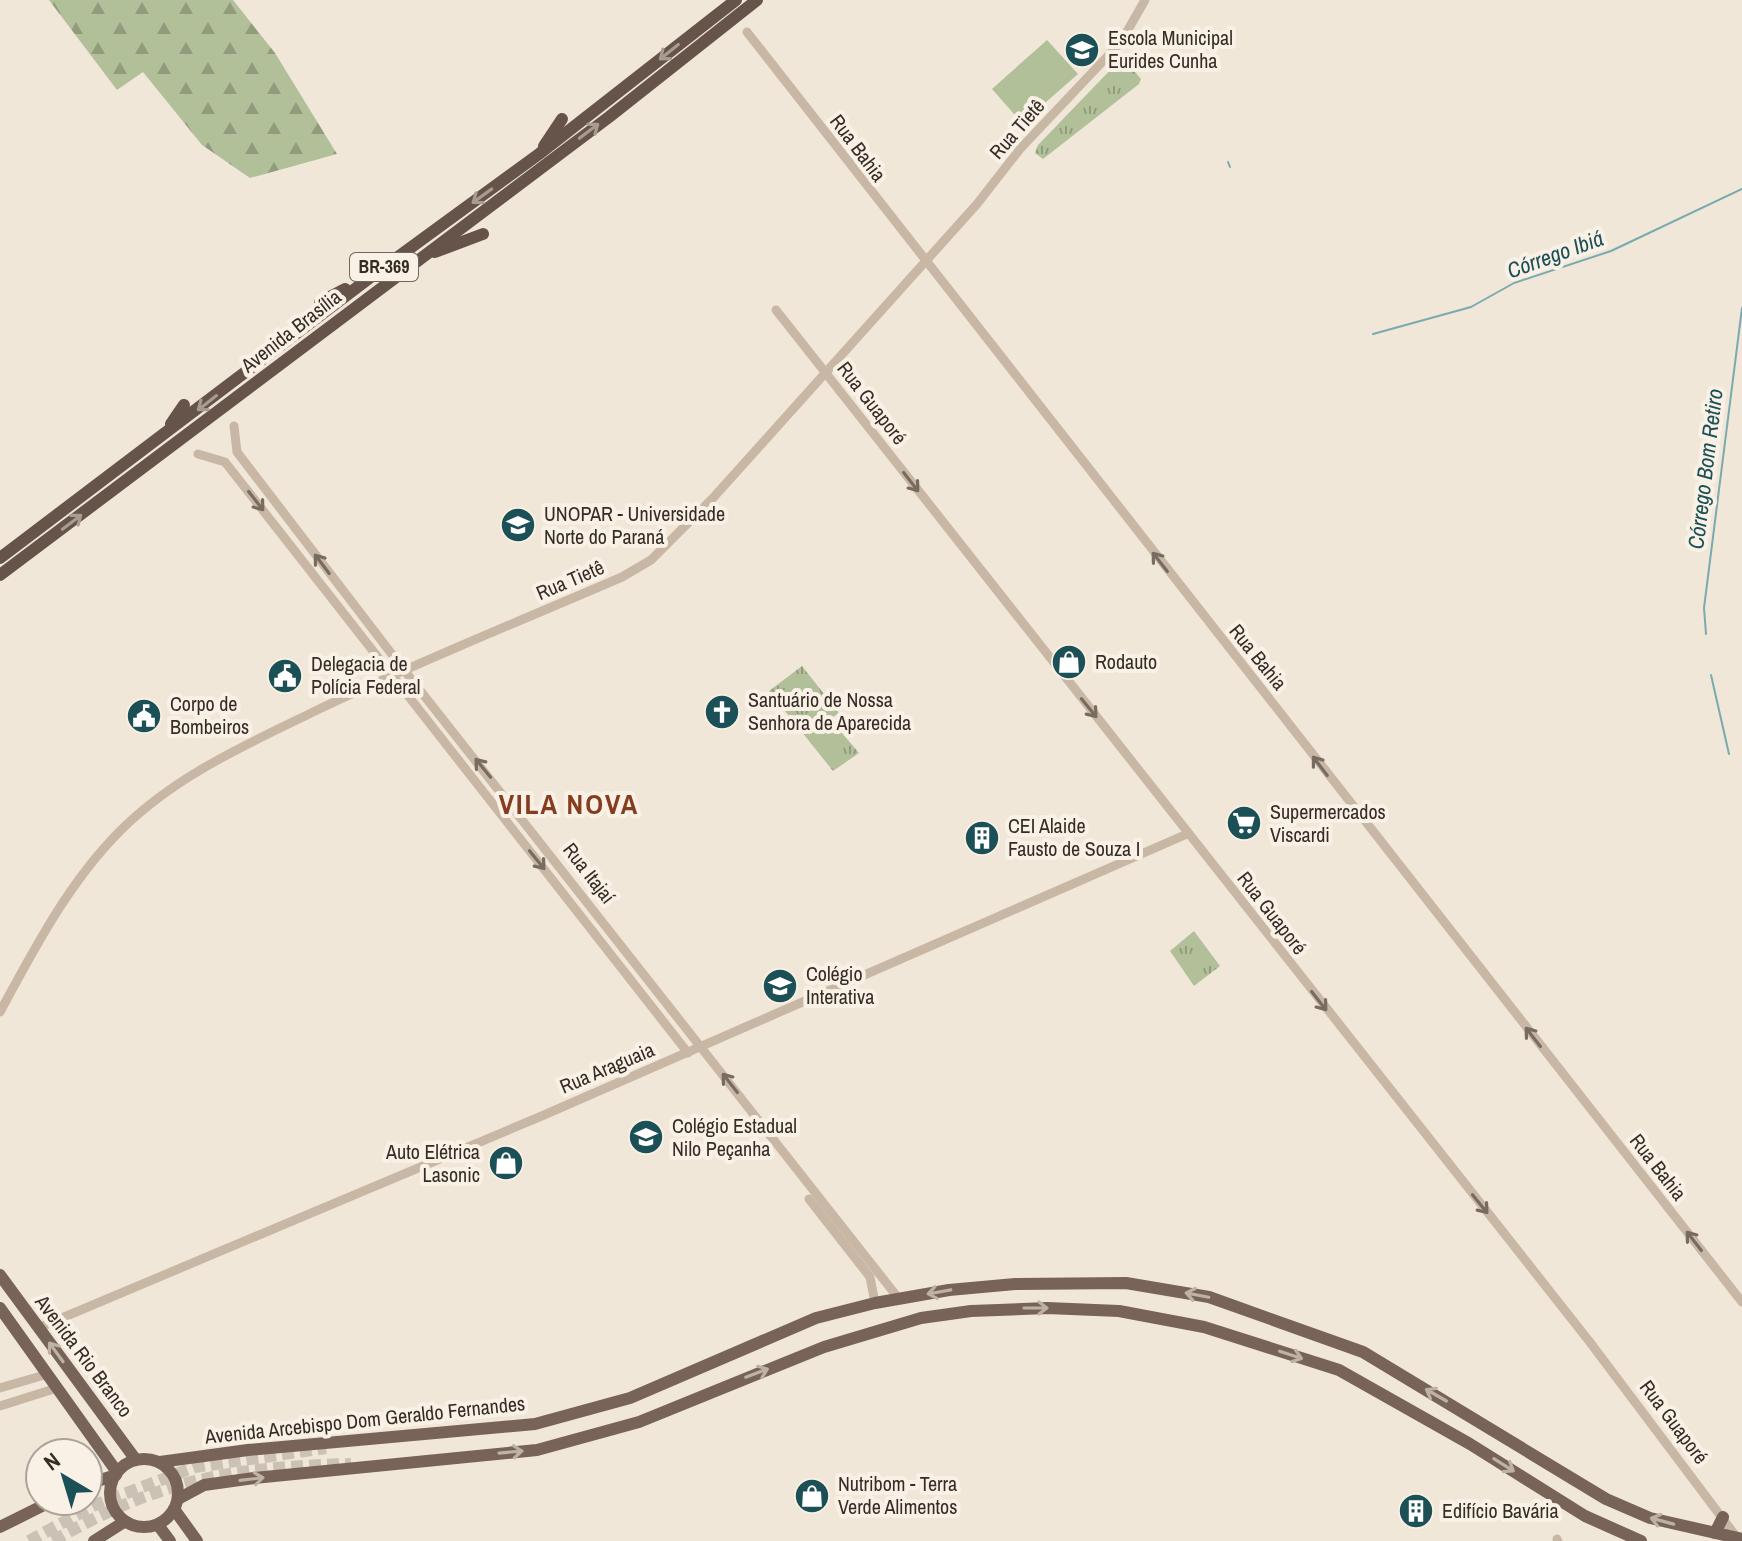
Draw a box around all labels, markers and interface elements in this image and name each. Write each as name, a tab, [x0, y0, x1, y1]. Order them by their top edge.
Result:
place label: Escola Municipal Eurides Cunha	[1108, 24, 1233, 74]
school or university icon: Escola Municipal Eurides Cunha	[1063, 31, 1101, 69]
one-way arrow	[659, 44, 680, 61]
street label: Rua Tietê	[983, 93, 1050, 164]
street label: Rua Bahia	[824, 109, 893, 187]
one-way arrow	[578, 123, 599, 140]
one-way arrow	[471, 188, 493, 204]
water label: Córrego Ibiá	[1503, 223, 1607, 285]
road number: BR-369	[350, 253, 418, 281]
street label: Avenida Brasília	[234, 283, 346, 379]
street label: Rua Guaporé	[831, 356, 913, 450]
water label: Córrego Bom Retiro	[1680, 387, 1730, 551]
one-way arrow	[197, 394, 218, 411]
one-way arrow	[902, 471, 919, 492]
one-way arrow	[247, 490, 264, 511]
place label: UNOPAR - Universidade Norte do Paraná	[544, 500, 725, 550]
school or university icon: UNOPAR - Universidade Norte do Paraná	[499, 506, 537, 544]
one-way arrow	[60, 513, 82, 530]
one-way arrow	[1151, 552, 1168, 573]
street label: Rua Tietê	[532, 553, 608, 606]
one-way arrow	[314, 554, 331, 575]
street label: Rua Bahia	[1224, 618, 1293, 695]
shop icon: Rodauto	[1050, 643, 1088, 681]
place label: Rodauto	[1095, 648, 1157, 675]
place label: Delegacia de Polícia Federal	[311, 650, 421, 700]
public building icon: Delegacia de Polícia Federal	[266, 657, 304, 695]
place label: Santuário de Nossa Senhora de Aparecida	[748, 686, 911, 736]
place label: Corpo de Bombeiros	[170, 690, 249, 740]
church icon: Santuário de Nossa Senhora de Aparecida	[703, 693, 741, 731]
public building icon: Corpo de Bombeiros	[125, 697, 163, 735]
one-way arrow	[1080, 697, 1098, 718]
one-way arrow	[1312, 756, 1329, 778]
one-way arrow	[474, 759, 492, 779]
district label: VILA NOVA	[499, 785, 639, 823]
place label: Supermercados Viscardi	[1270, 798, 1386, 848]
supermarket icon: Supermercados Viscardi	[1225, 804, 1263, 842]
place label: CEI Alaide Fausto de Souza I	[1008, 812, 1140, 862]
building icon: CEI Alaide Fausto de Souza I	[963, 819, 1001, 857]
street label: Rua Itajaí	[557, 837, 622, 909]
one-way arrow	[528, 849, 546, 870]
street label: Rua Guaporé	[1231, 866, 1313, 960]
place label: Colégio Interativa	[806, 960, 874, 1010]
school or university icon: Colégio Interativa	[761, 967, 799, 1005]
one-way arrow	[1310, 990, 1327, 1011]
one-way arrow	[1524, 1027, 1542, 1048]
street label: Rua Araguaia	[555, 1036, 658, 1100]
one-way arrow	[721, 1073, 738, 1094]
place label: Colégio Estadual Nilo Peçanha	[672, 1112, 797, 1162]
school or university icon: Colégio Estadual Nilo Peçanha	[627, 1118, 665, 1156]
street label: Rua Bahia	[1624, 1128, 1693, 1206]
place label: Auto Elétrica Lasonic	[385, 1138, 480, 1188]
shop icon: Auto Elétrica Lasonic	[487, 1144, 525, 1182]
one-way arrow	[1472, 1193, 1489, 1214]
one-way arrow	[1685, 1231, 1702, 1252]
one-way arrow	[927, 1285, 952, 1300]
one-way arrow	[1185, 1287, 1211, 1302]
street label: Avenida Rio Branco	[29, 1288, 139, 1422]
one-way arrow	[1022, 1300, 1049, 1316]
one-way arrow	[48, 1342, 64, 1364]
one-way arrow	[1277, 1348, 1303, 1363]
one-way arrow	[744, 1365, 769, 1379]
street label: Rua Guaporé	[1634, 1374, 1715, 1469]
one-way arrow	[1425, 1387, 1448, 1403]
street label: Avenida Arcebispo Dom Geraldo Fernandes	[203, 1389, 526, 1450]
north arrow	[24, 1437, 104, 1517]
text: N	[37, 1445, 66, 1477]
one-way arrow	[497, 1445, 524, 1460]
one-way arrow	[1492, 1456, 1514, 1473]
place label: Nutribom - Terra Verde Alimentos	[838, 1470, 957, 1520]
one-way arrow	[239, 1471, 265, 1486]
shop icon: Nutribom - Terra Verde Alimentos	[793, 1477, 831, 1515]
building icon: Edifício Bavária	[1397, 1492, 1435, 1530]
place label: Edifício Bavária	[1442, 1497, 1559, 1524]
one-way arrow	[1650, 1513, 1676, 1528]

